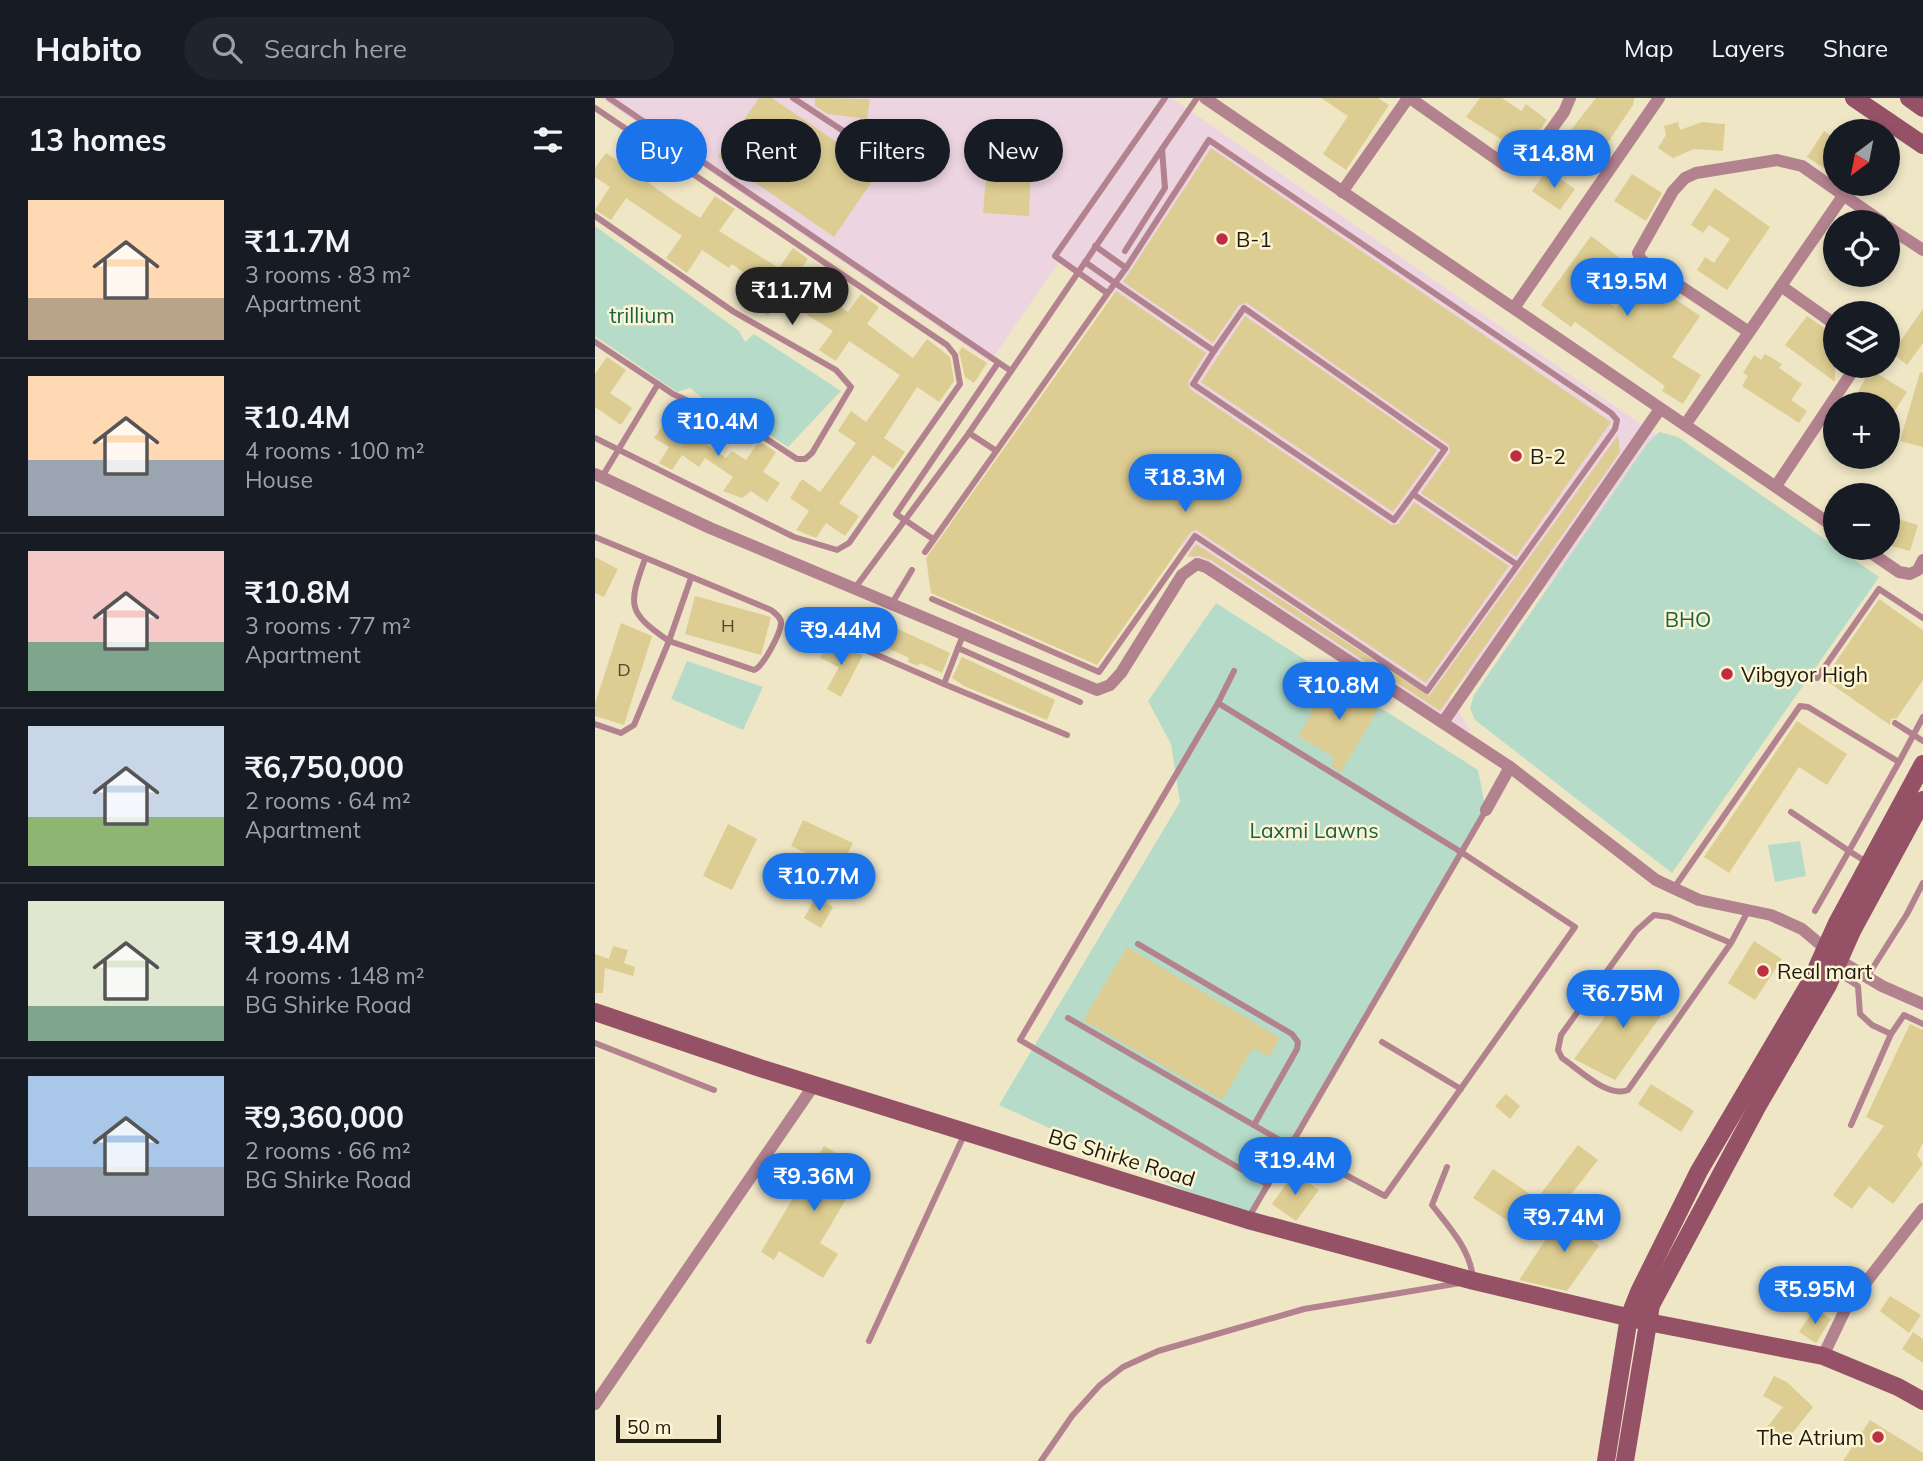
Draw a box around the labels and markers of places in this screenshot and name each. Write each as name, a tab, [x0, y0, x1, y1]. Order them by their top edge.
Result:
pin: ₹14.8M	[1497, 130, 1611, 190]
place label: B-1	[1236, 226, 1272, 252]
marker: B-1	[1214, 231, 1230, 247]
pin: ₹19.5M	[1570, 258, 1684, 318]
pin: ₹11.7M	[735, 268, 849, 327]
pin: ₹10.4M	[661, 398, 775, 458]
place label: B-2	[1530, 443, 1566, 469]
marker: B-2	[1508, 448, 1524, 464]
pin: ₹18.3M	[1128, 454, 1242, 514]
pin: ₹9.44M	[784, 608, 898, 667]
place label: Vibgyor High	[1741, 661, 1868, 687]
pin: ₹10.8M	[1282, 662, 1396, 722]
marker: Vibgyor High	[1719, 666, 1735, 682]
pin: ₹10.7M	[762, 854, 876, 913]
place label: Real mart	[1777, 958, 1872, 984]
marker: Real mart	[1755, 963, 1771, 979]
pin: ₹6.75M	[1566, 970, 1680, 1030]
pin: ₹19.4M	[1238, 1138, 1352, 1197]
pin: ₹9.36M	[757, 1154, 871, 1213]
pin: ₹9.74M	[1507, 1194, 1621, 1254]
pin: ₹5.95M	[1758, 1266, 1872, 1326]
place label: The Atrium	[1756, 1424, 1864, 1450]
marker: The Atrium	[1870, 1429, 1886, 1445]

